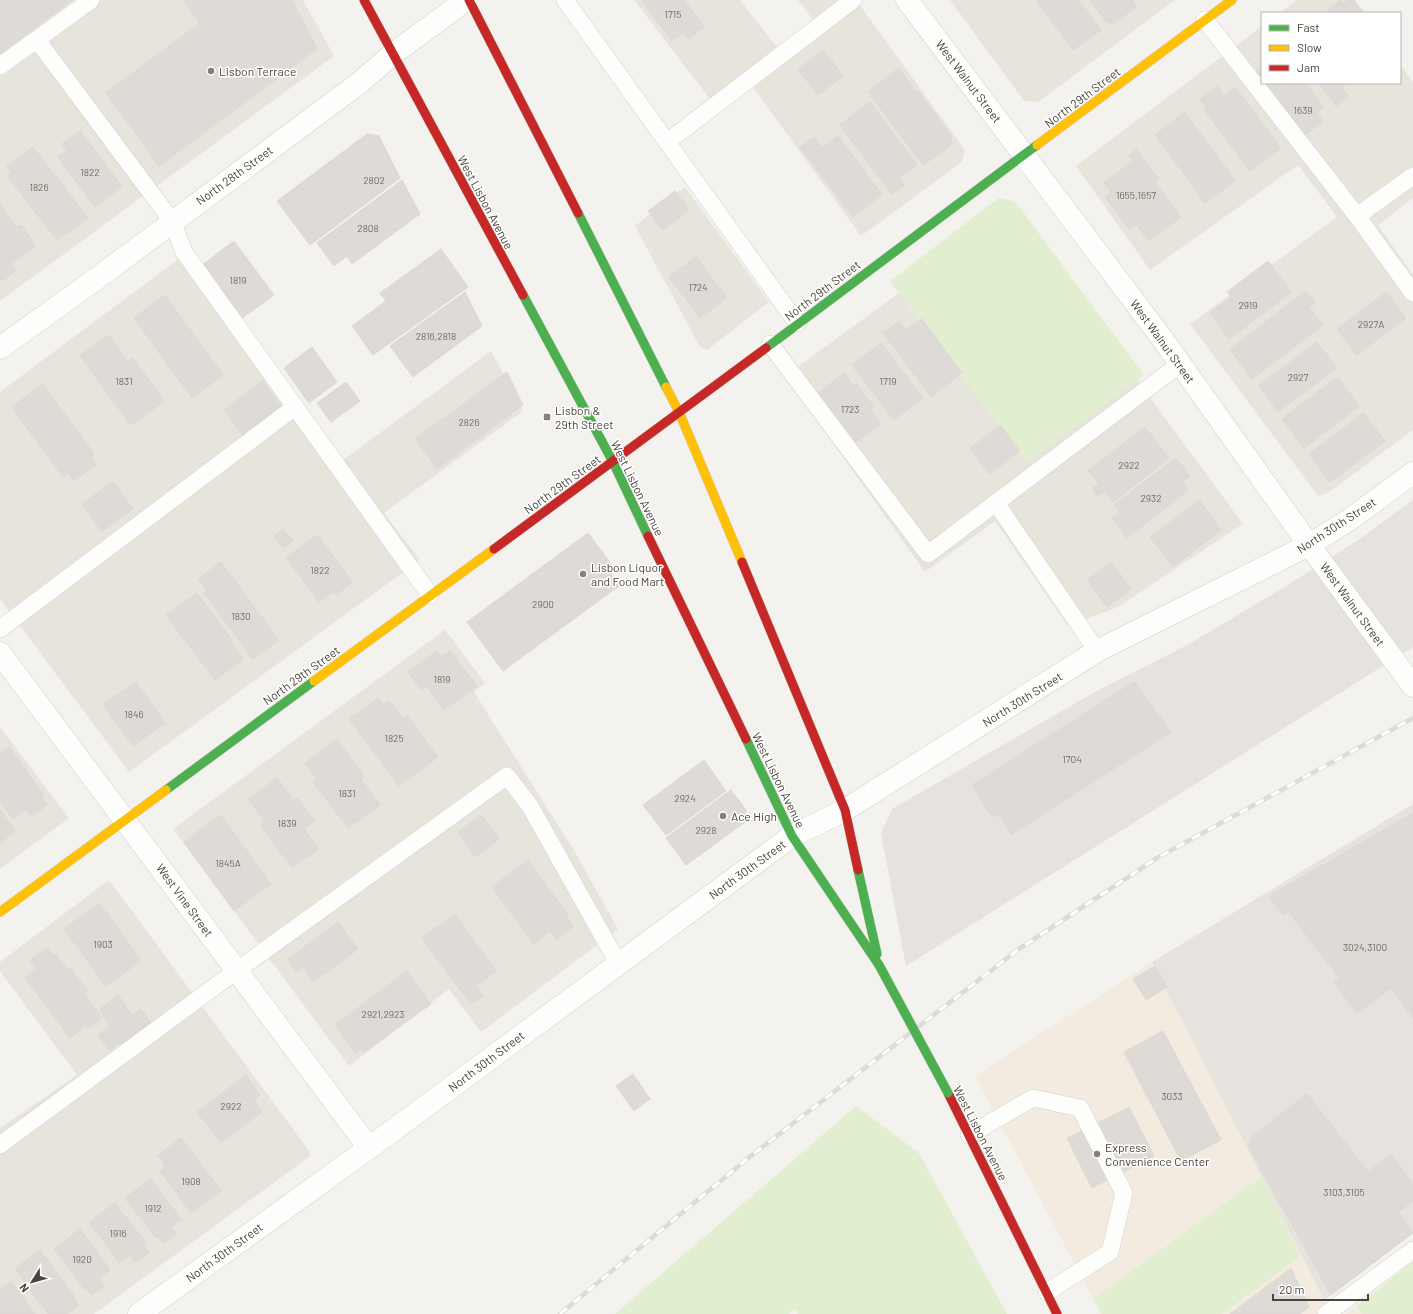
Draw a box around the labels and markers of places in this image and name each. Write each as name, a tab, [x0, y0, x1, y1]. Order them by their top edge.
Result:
place label: Lisbon Terrace	[219, 64, 296, 78]
marker: Lisbon Terrace	[206, 66, 216, 76]
place label: Lisbon & 29th Street	[555, 403, 614, 431]
marker: Lisbon & 29th Street	[542, 412, 552, 422]
place label: Lisbon Liquor and Food Mart	[591, 560, 664, 588]
marker: Lisbon Liquor and Food Mart	[578, 569, 588, 579]
place label: Ace High	[731, 809, 777, 823]
marker: Ace High	[718, 811, 728, 821]
place label: Express Convenience Center	[1105, 1140, 1210, 1168]
marker: Express Convenience Center	[1092, 1149, 1102, 1159]

